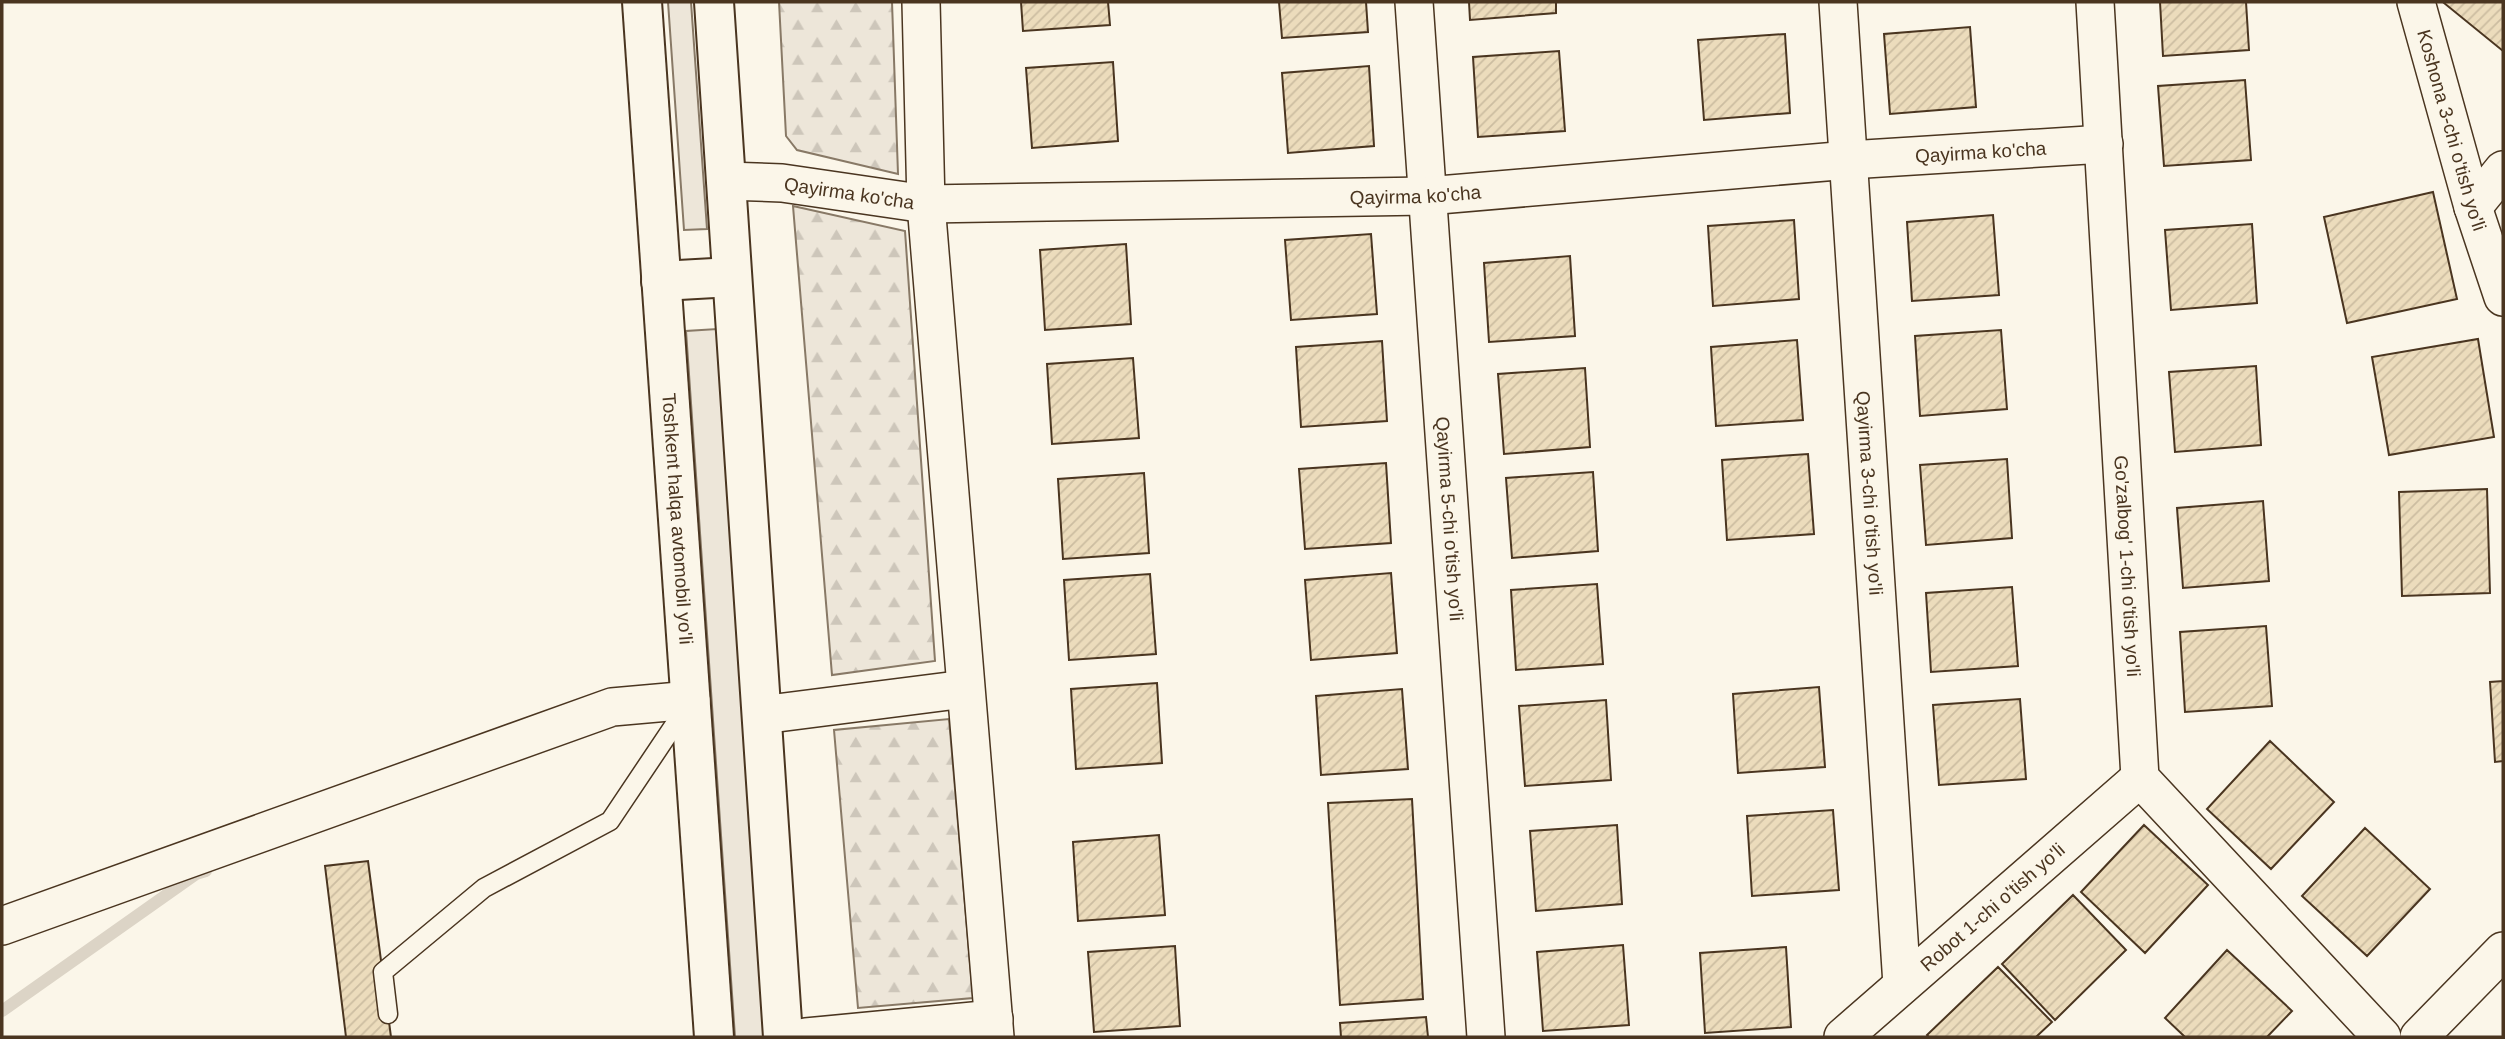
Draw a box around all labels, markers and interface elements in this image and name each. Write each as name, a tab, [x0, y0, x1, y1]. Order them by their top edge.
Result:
street label: Koshona 3-chi o'tish yo'li	[2414, 27, 2491, 233]
street label: Qayirma ko'cha	[1914, 137, 2047, 166]
street label: Qayirma ko'cha	[783, 173, 916, 213]
street label: Qayirma ko'cha	[1349, 181, 1482, 208]
street label: Qayirma 3-chi o'tish yo'li	[1853, 390, 1887, 596]
street label: Toshkent halqa avtomobil yo'li	[659, 392, 697, 645]
street label: Qayirma 5-chi o'tish yo'li	[1432, 416, 1468, 622]
street label: Go'zalbog' 1-chi o'tish yo'li	[2111, 455, 2145, 677]
street label: Robot 1-chi o'tish yo'li	[1916, 839, 2068, 975]

